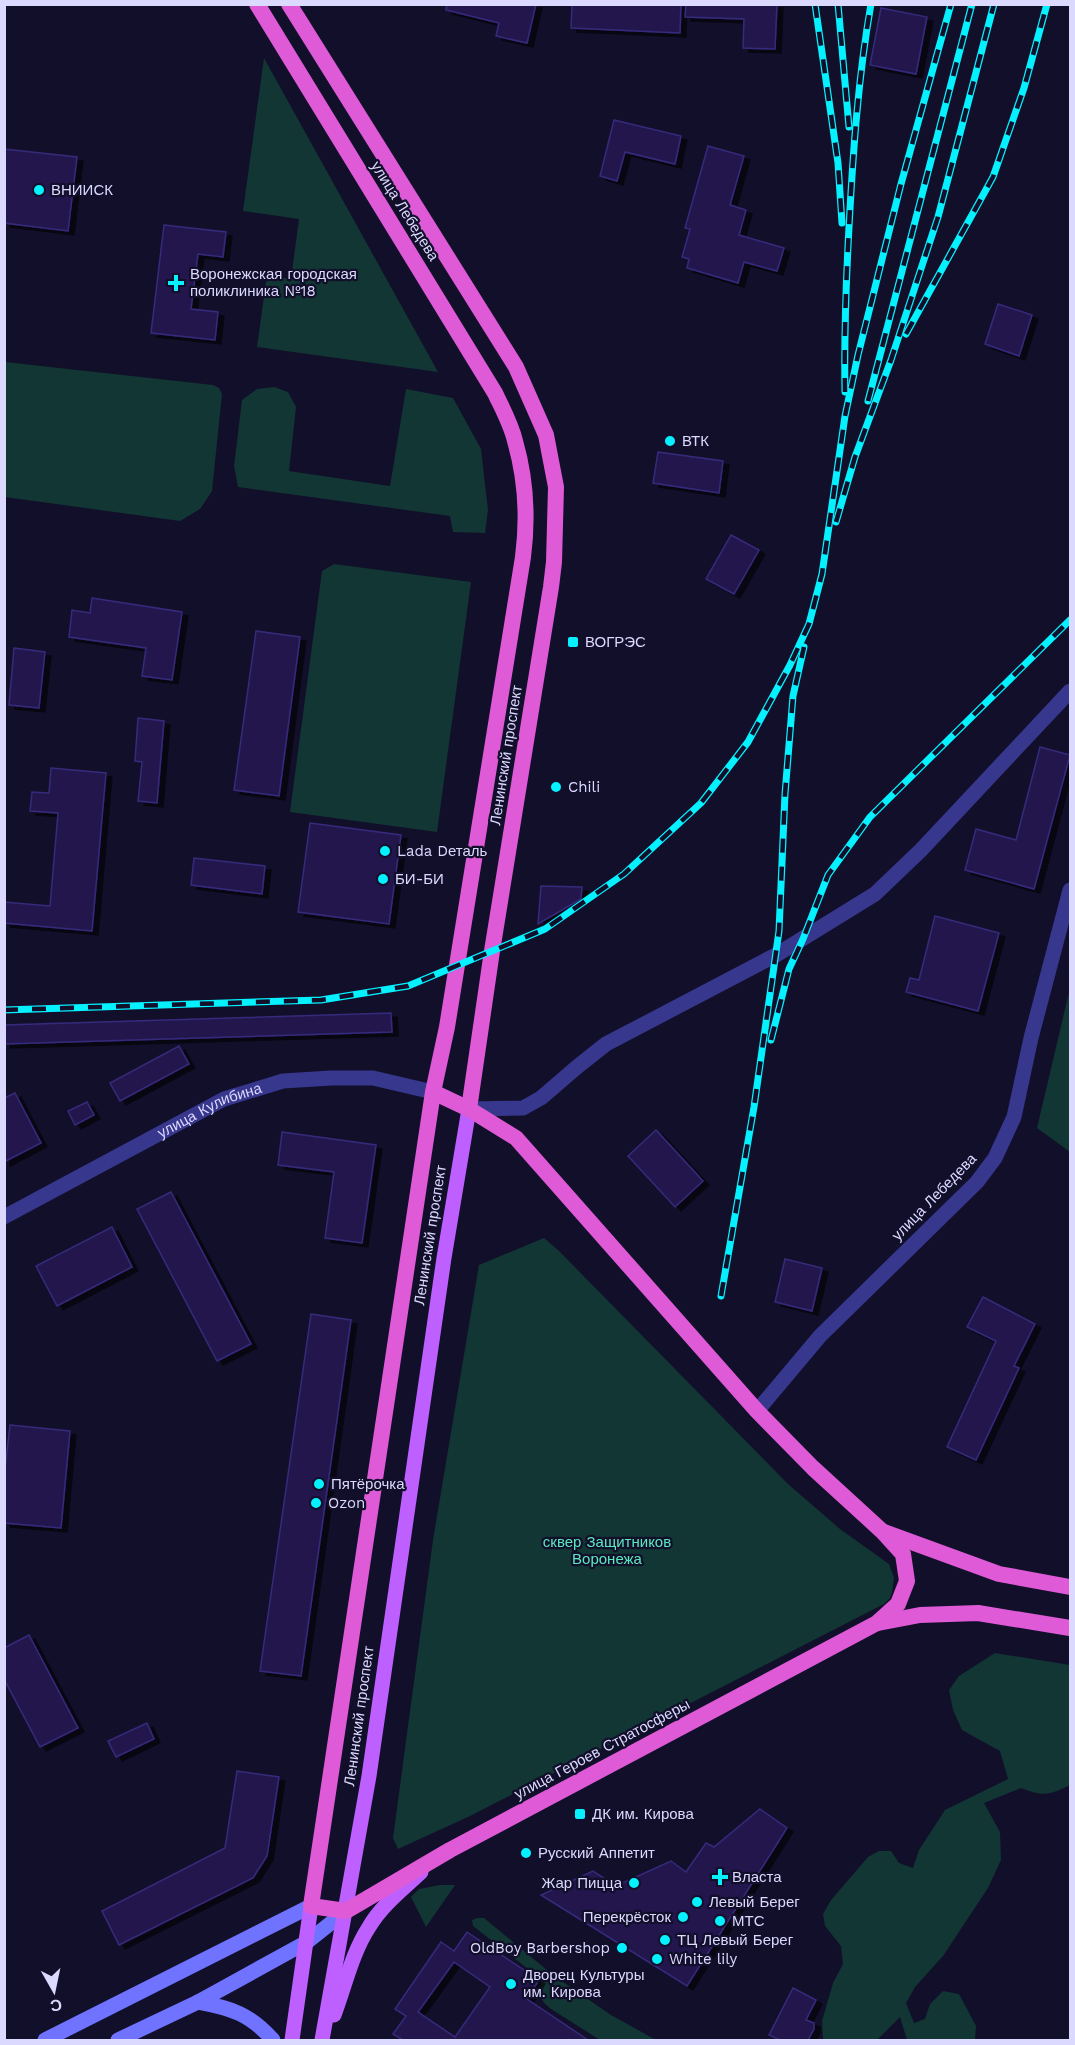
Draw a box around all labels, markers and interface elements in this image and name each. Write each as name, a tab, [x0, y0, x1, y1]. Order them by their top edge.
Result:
street label: улица Лебедева	[367, 158, 443, 265]
place label: ВНИИСК	[51, 181, 113, 199]
marker: ВНИИСК	[32, 183, 46, 197]
place label: Воронежская городская поликлиника №18	[190, 265, 357, 300]
marker: Воронежская городская поликлиника №18	[167, 274, 185, 292]
place label: ВТК	[682, 432, 709, 450]
marker: ВТК	[663, 434, 677, 448]
place label: ВОГРЭС	[585, 633, 646, 651]
marker: ВОГРЭС	[566, 635, 580, 649]
street label: Ленинский проспект	[486, 684, 526, 826]
place label: Chili	[568, 778, 600, 796]
marker: Chili	[549, 780, 563, 794]
place label: Lada Dеталь	[397, 842, 488, 860]
marker: Lada Dеталь	[378, 844, 392, 858]
place label: БИ-БИ	[395, 870, 444, 888]
marker: БИ-БИ	[376, 872, 390, 886]
street label: улица Кулибина	[154, 1079, 264, 1142]
street label: улица Лебедева	[888, 1149, 981, 1244]
street label: Ленинский проспект	[410, 1164, 450, 1306]
place label: Пятёрочка	[331, 1475, 405, 1493]
marker: Пятёрочка	[312, 1477, 326, 1491]
place label: Ozon	[328, 1494, 365, 1512]
marker: Ozon	[309, 1496, 323, 1510]
park label: сквер Защитников Воронежа	[543, 1533, 671, 1568]
street label: Ленинский проспект	[340, 1645, 378, 1787]
street label: улица Героев Стратосферы	[511, 1695, 693, 1803]
place label: ДК им. Кирова	[592, 1805, 694, 1823]
marker: ДК им. Кирова	[573, 1807, 587, 1821]
place label: Русский Аппетит	[538, 1844, 655, 1862]
marker: Русский Аппетит	[519, 1846, 533, 1860]
place label: Власта	[732, 1868, 782, 1886]
marker: Власта	[713, 1870, 727, 1884]
place label: Жар Пицца	[541, 1874, 623, 1892]
marker: Жар Пицца	[627, 1876, 641, 1890]
place label: Левый Берег	[709, 1893, 800, 1911]
marker: Левый Берег	[690, 1895, 704, 1909]
place label: Перекрёсток	[583, 1908, 671, 1926]
marker: Перекрёсток	[676, 1910, 690, 1924]
place label: МТС	[732, 1912, 765, 1930]
marker: МТС	[713, 1914, 727, 1928]
place label: ТЦ Левый Берег	[677, 1931, 794, 1949]
marker: ТЦ Левый Берег	[658, 1933, 672, 1947]
place label: OldBoy Barbershop	[470, 1939, 610, 1957]
marker: OldBoy Barbershop	[615, 1941, 629, 1955]
place label: White lily	[669, 1950, 738, 1968]
marker: White lily	[650, 1952, 664, 1966]
north arrow	[24, 1961, 84, 2021]
place label: Дворец Культуры им. Кирова	[523, 1966, 645, 2001]
marker: Дворец Культуры им. Кирова	[504, 1977, 518, 1991]
text: С	[49, 1995, 63, 2016]

